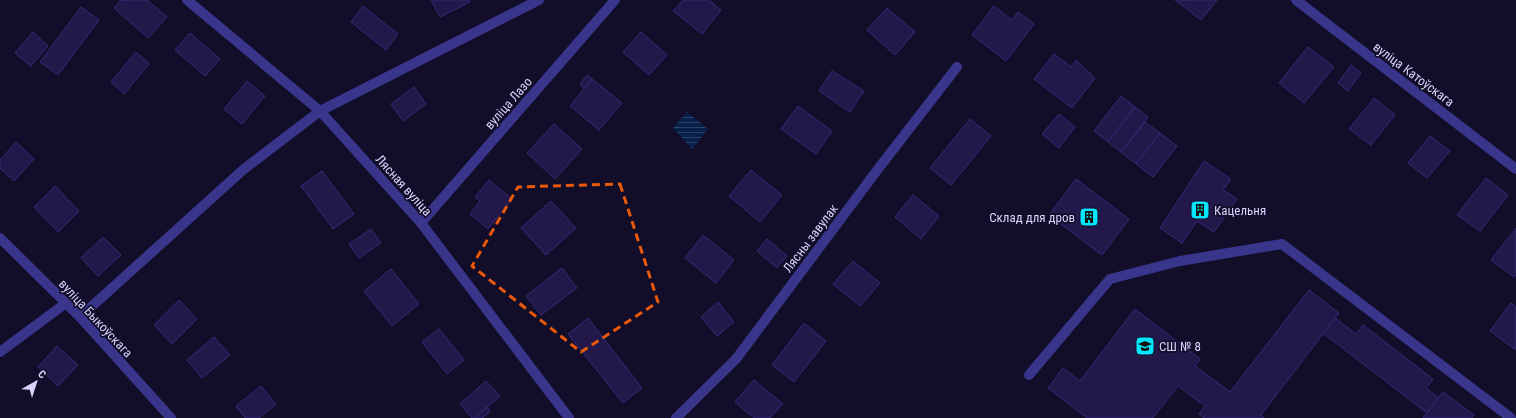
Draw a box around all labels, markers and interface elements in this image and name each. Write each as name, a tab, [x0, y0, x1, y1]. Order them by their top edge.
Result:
street label: вуліца Катоўскага	[1370, 39, 1457, 110]
street label: вуліца Лазо	[482, 74, 535, 132]
street label: Лясная вуліца	[372, 152, 435, 219]
building icon: Кацельня	[1189, 199, 1211, 221]
street label: Лясны завулак	[780, 201, 841, 275]
place label: Кацельня	[1214, 203, 1266, 218]
building icon: Склад для дров	[1078, 206, 1100, 228]
place label: Склад для дров	[989, 210, 1075, 225]
street label: вуліца Быкоўскага	[56, 276, 135, 360]
school or university icon: СШ № 8	[1134, 335, 1156, 357]
place label: СШ № 8	[1159, 339, 1201, 354]
north arrow	[16, 362, 56, 402]
text: С	[35, 368, 49, 382]

